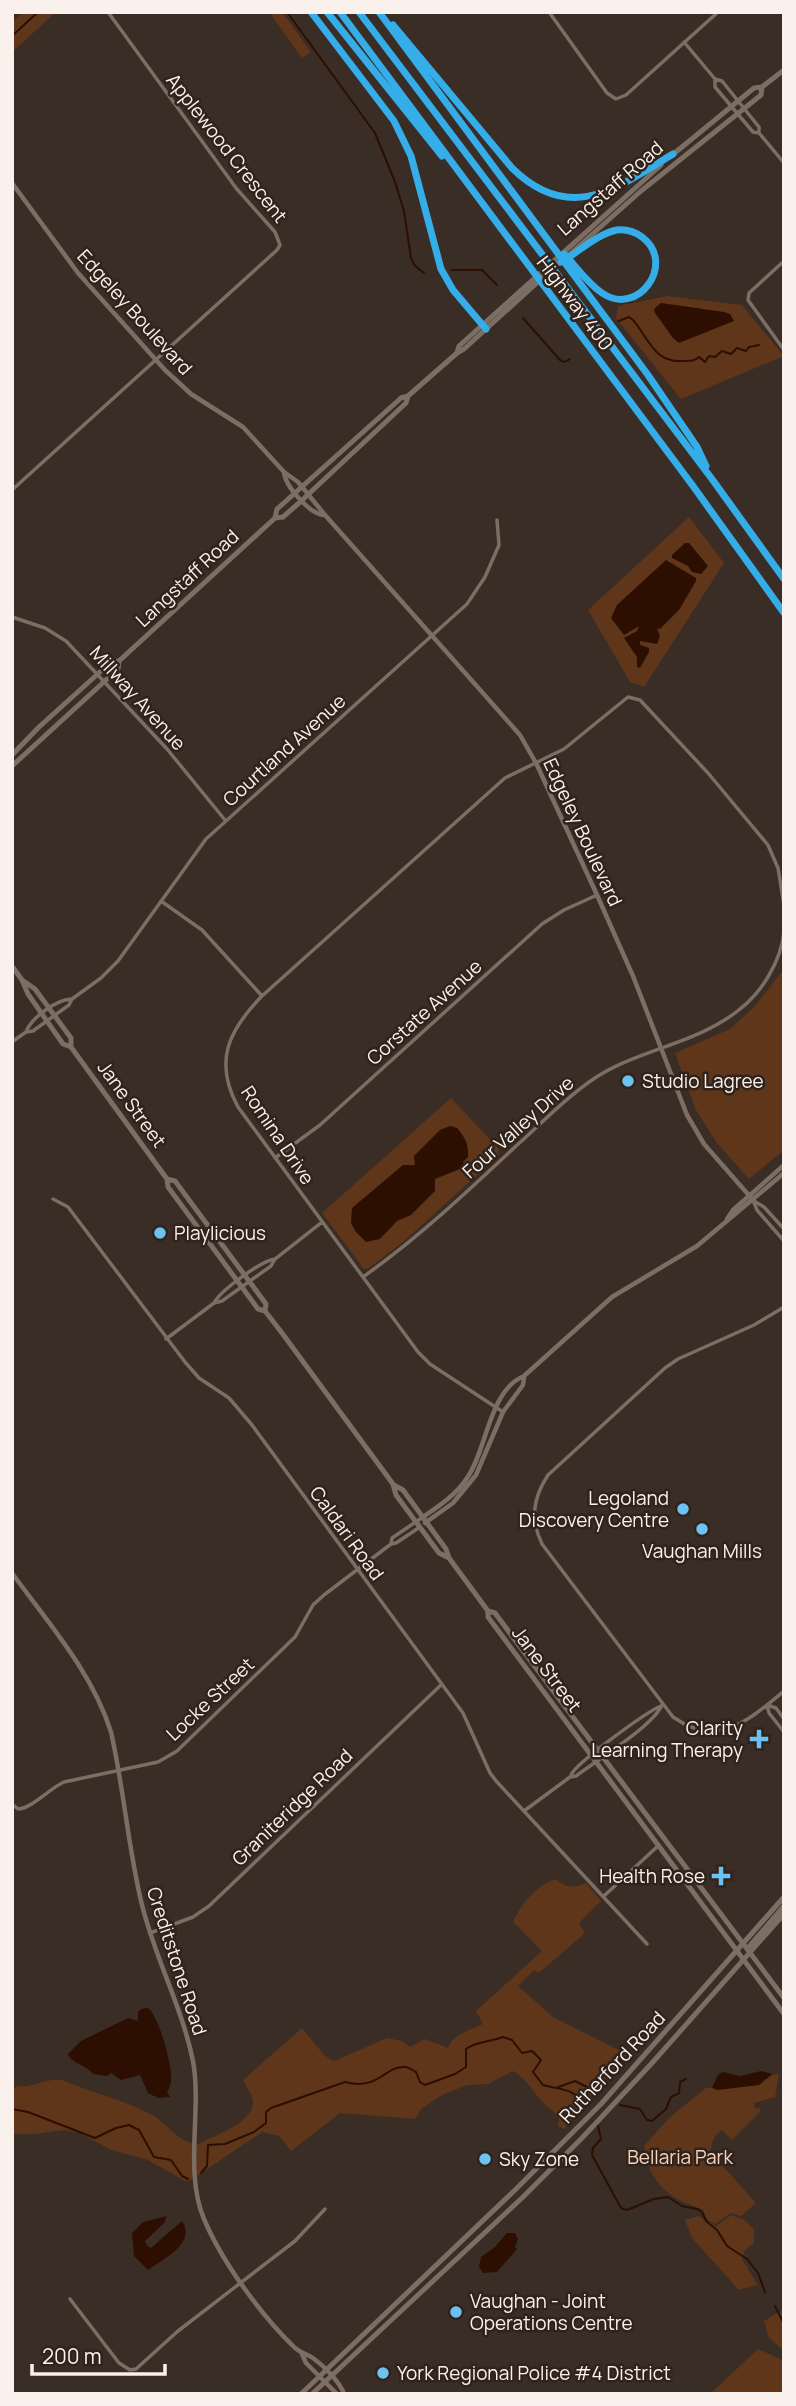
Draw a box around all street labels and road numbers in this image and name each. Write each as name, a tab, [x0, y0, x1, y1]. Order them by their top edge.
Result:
street label: Applewood Crescent	[161, 68, 293, 228]
street label: Langstaff Road	[552, 135, 668, 241]
street label: Edgeley Boulevard	[72, 244, 198, 380]
street label: Highway 400	[531, 250, 619, 356]
street label: Langstaff Road	[130, 523, 244, 633]
street label: Millway Avenue	[84, 640, 192, 756]
street label: Courtland Avenue	[217, 688, 351, 812]
street label: Edgeley Boulevard	[537, 754, 629, 910]
street label: Corstate Avenue	[361, 953, 487, 1071]
street label: Jane Street	[92, 1055, 172, 1153]
street label: Four Valley Drive	[457, 1070, 579, 1184]
street label: Romina Drive	[235, 1081, 321, 1189]
street label: Caldari Road	[304, 1481, 390, 1585]
street label: Jane Street	[506, 1621, 588, 1717]
street label: Locke Street	[160, 1652, 260, 1746]
street label: Graniteridge Road	[226, 1743, 358, 1871]
street label: Creditstone Road	[141, 1884, 213, 2038]
street label: Rutherford Road	[553, 2005, 671, 2129]

